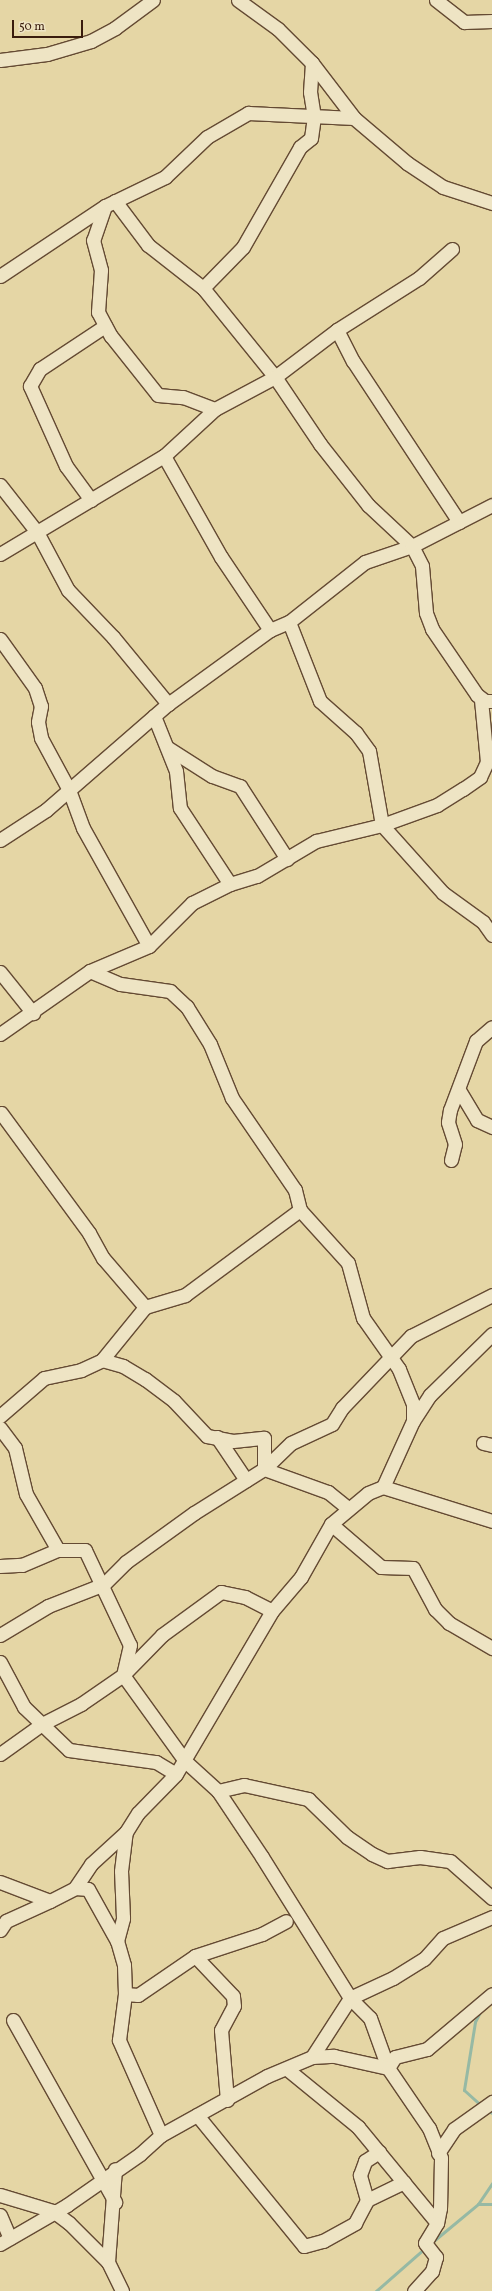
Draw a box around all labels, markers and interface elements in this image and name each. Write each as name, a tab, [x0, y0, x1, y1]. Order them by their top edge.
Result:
scale bar	[14, 12, 85, 38]
text: 50 m	[19, 19, 45, 35]

